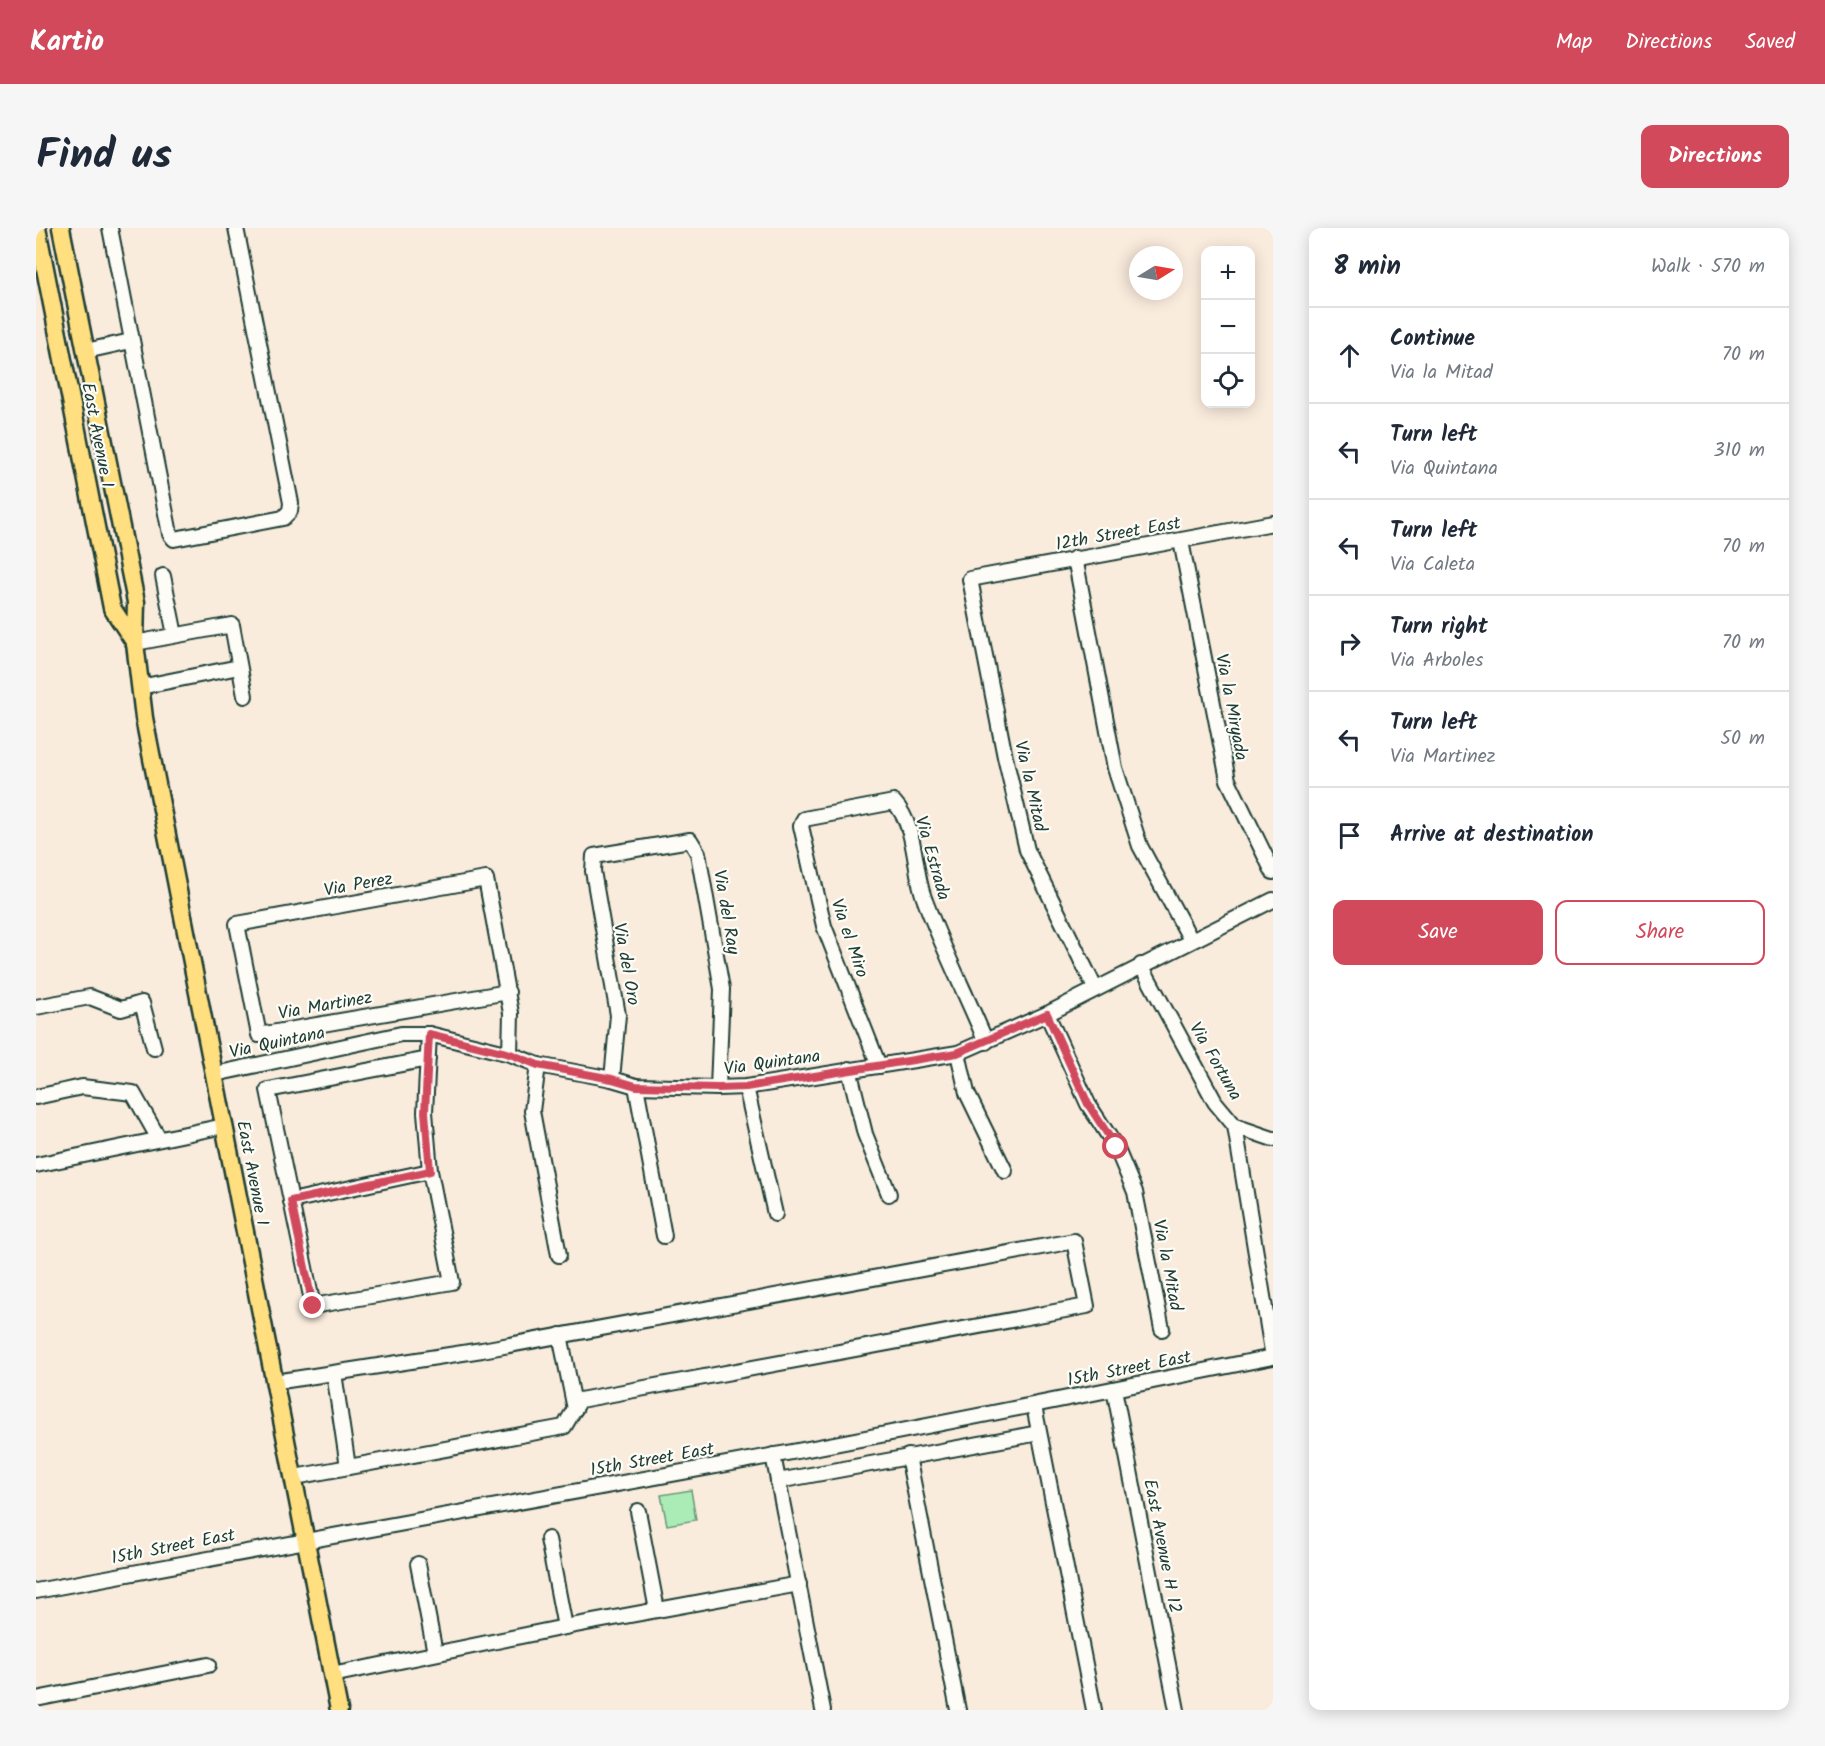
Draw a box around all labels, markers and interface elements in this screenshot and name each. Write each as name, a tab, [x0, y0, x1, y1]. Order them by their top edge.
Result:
text: Kartio	[30, 20, 104, 65]
text: Map	[1556, 26, 1592, 59]
text: Directions	[1625, 26, 1712, 59]
text: Saved	[1745, 26, 1795, 59]
text: Find us	[36, 123, 172, 190]
button: Directions	[1641, 125, 1789, 188]
north arrow	[1129, 246, 1183, 300]
map controls	[1201, 246, 1255, 408]
button: +	[1201, 246, 1255, 300]
text: 8 min	[1333, 246, 1401, 288]
text: Walk · 570 m	[1651, 251, 1765, 283]
button: −	[1201, 300, 1255, 354]
text: Continue	[1390, 322, 1475, 357]
icon: ahead	[1333, 339, 1366, 372]
text: 70 m	[1722, 339, 1765, 371]
button: locate	[1201, 354, 1255, 408]
text: Via la Mitad	[1390, 357, 1493, 389]
street label: East Avenue I	[72, 380, 121, 490]
text: Turn left	[1390, 418, 1477, 453]
icon: left	[1333, 435, 1366, 468]
text: 310 m	[1713, 435, 1765, 467]
text: Via Quintana	[1390, 453, 1498, 485]
street label: 12th Street East	[1053, 509, 1184, 560]
text: Turn left	[1390, 514, 1477, 549]
icon: left	[1333, 531, 1366, 564]
text: 70 m	[1722, 531, 1765, 563]
text: Via Caleta	[1390, 549, 1475, 581]
text: Turn right	[1390, 610, 1488, 645]
icon: right	[1333, 627, 1366, 660]
text: 70 m	[1722, 627, 1765, 659]
text: Via Arboles	[1390, 645, 1484, 677]
street label: Via la Miryada	[1206, 651, 1255, 763]
text: Turn left	[1390, 706, 1477, 741]
icon: left	[1333, 723, 1366, 756]
text: 50 m	[1720, 723, 1765, 755]
street label: Via la Mitad	[1005, 738, 1054, 836]
text: Via Martinez	[1390, 741, 1496, 773]
street label: Via Estrada	[906, 813, 957, 904]
text: Arrive at destination	[1390, 818, 1593, 853]
icon: arrive	[1333, 819, 1366, 852]
street label: Via Perez	[322, 865, 395, 906]
street label: Via del Ray	[704, 868, 747, 957]
street label: Via el Miro	[822, 895, 876, 982]
button: Save	[1333, 900, 1543, 965]
button: Share	[1555, 900, 1765, 965]
street label: Via del Oro	[604, 921, 647, 1008]
street label: Via Martinez	[276, 984, 375, 1029]
street label: Via Fortuna	[1180, 1017, 1249, 1107]
street label: Via Quintana	[227, 1019, 328, 1068]
street label: Via Quintana	[722, 1042, 822, 1085]
street label: East Avenue I	[227, 1118, 276, 1228]
route start	[1102, 1133, 1128, 1159]
street label: Via la Mitad	[1143, 1217, 1190, 1314]
route end	[299, 1292, 325, 1318]
street label: 15th Street East	[1065, 1343, 1195, 1396]
street label: 15th Street East	[588, 1435, 718, 1486]
street label: East Avenue H 12	[1134, 1477, 1189, 1616]
street label: 15th Street East	[109, 1521, 239, 1574]

